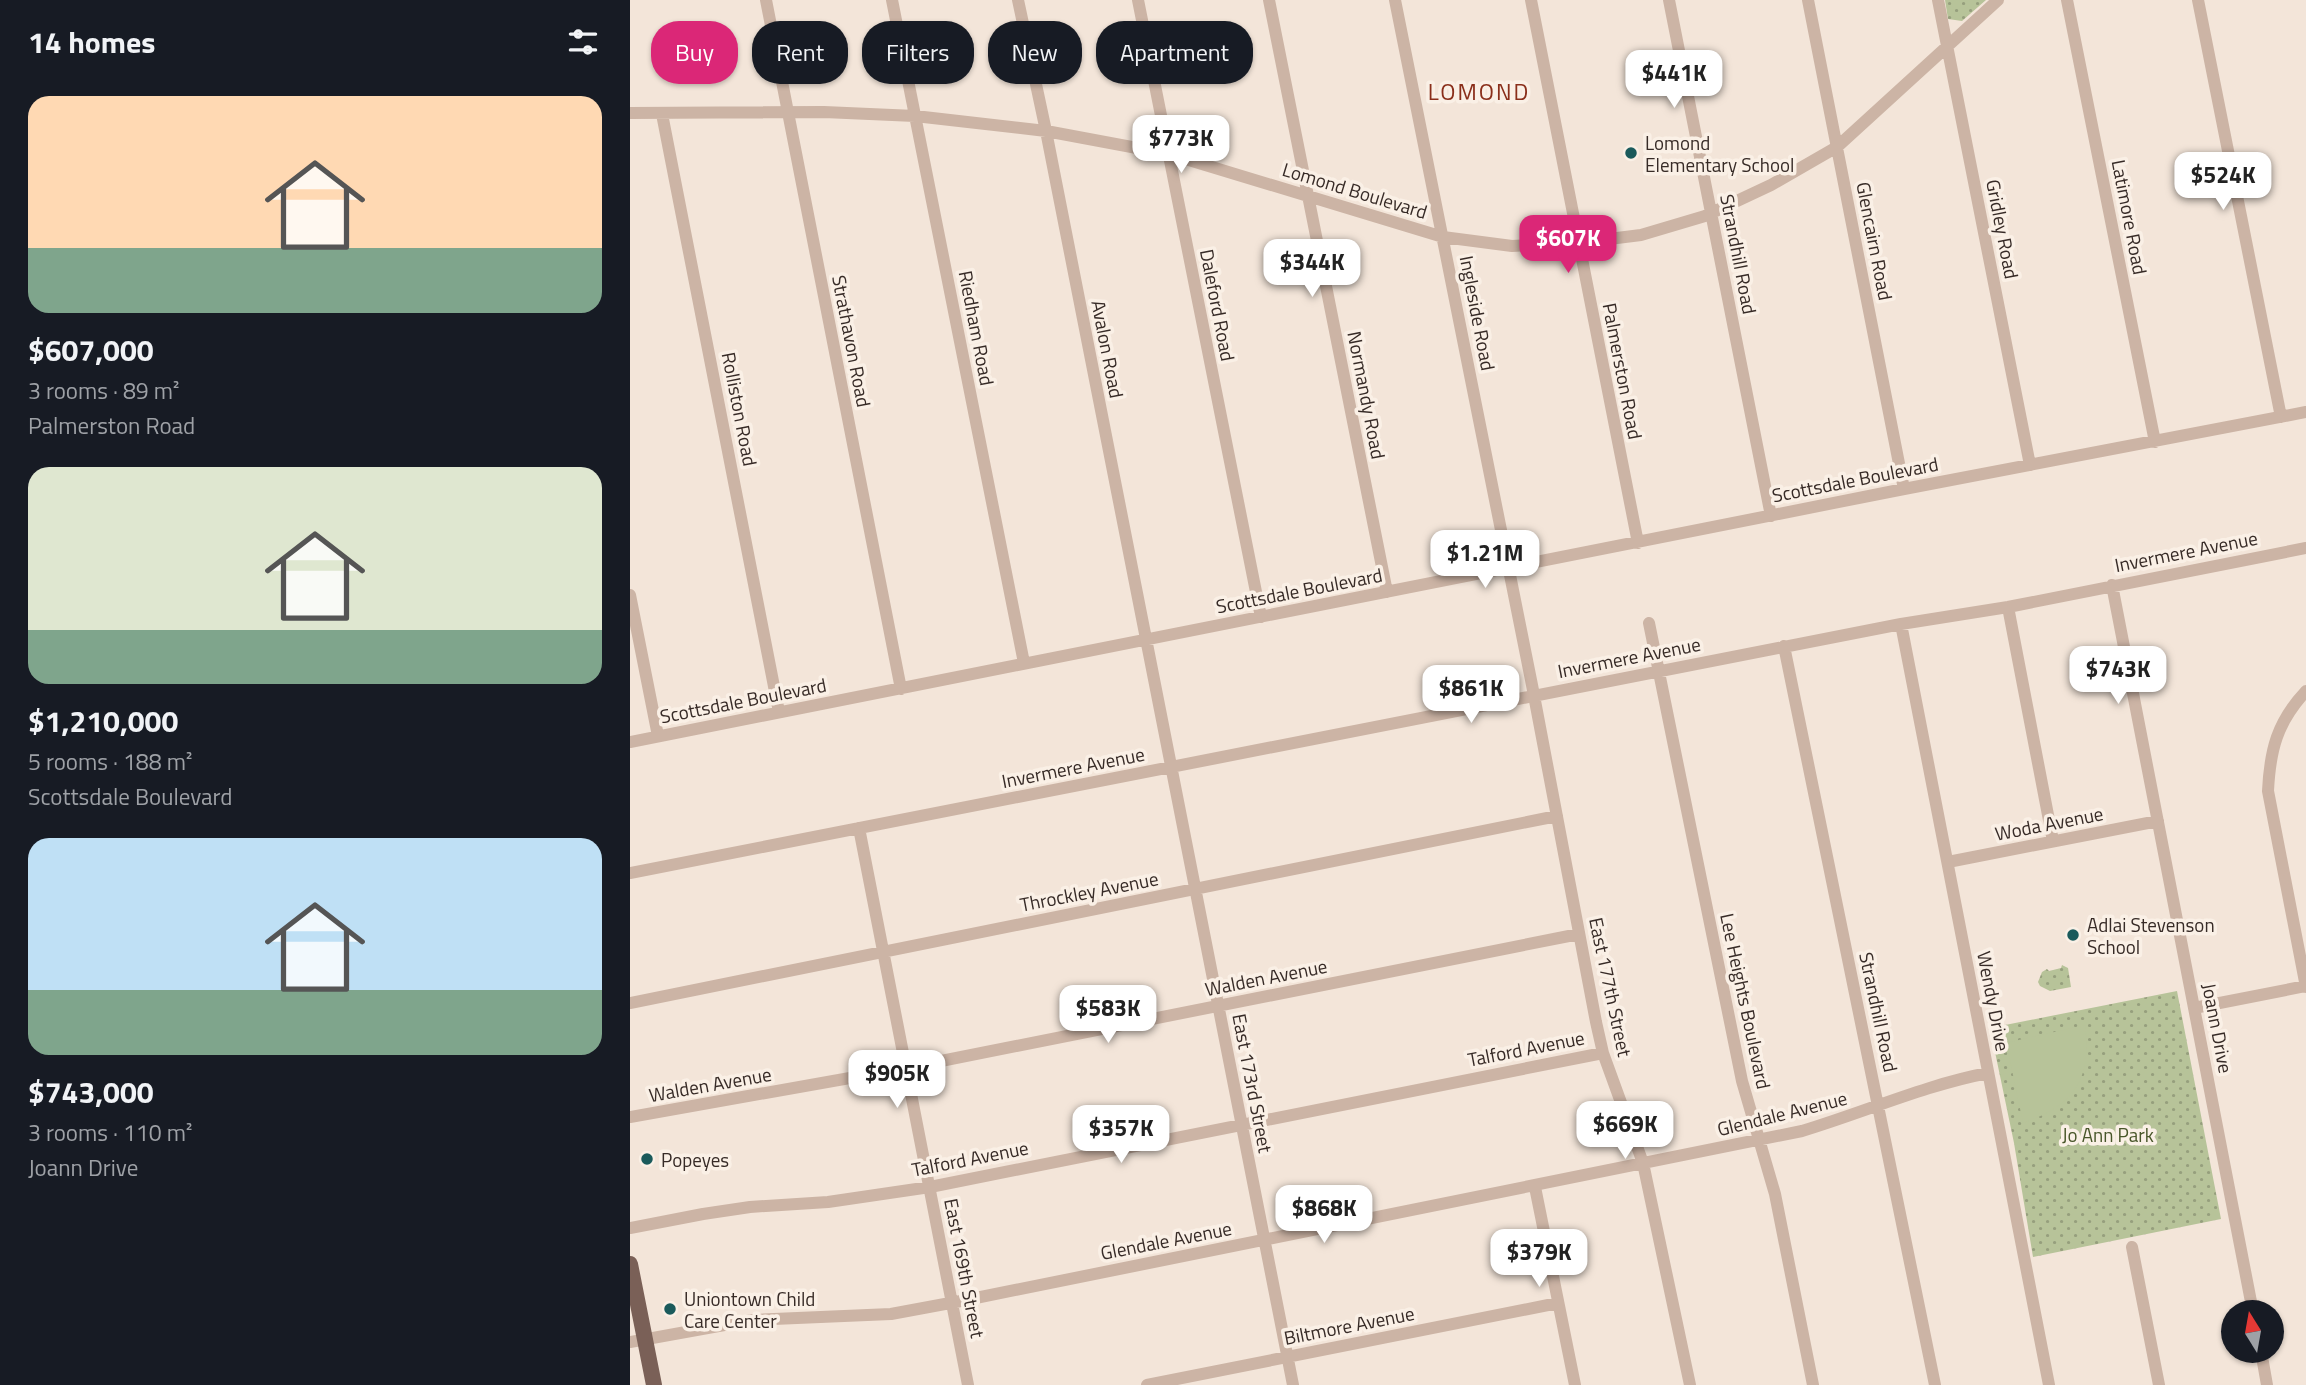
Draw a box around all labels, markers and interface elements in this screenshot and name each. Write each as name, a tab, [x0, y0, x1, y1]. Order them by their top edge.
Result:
text: 14 homes	[28, 19, 155, 65]
chip: Buy	[651, 21, 738, 84]
chip: Rent	[752, 21, 848, 84]
chip: Filters	[862, 21, 974, 84]
chip: New	[988, 21, 1082, 84]
chip: Apartment	[1096, 21, 1253, 84]
icon: filters	[564, 23, 602, 61]
pin: $441K	[1625, 50, 1723, 110]
text: $441K	[1641, 55, 1707, 90]
district label: LOMOND	[1428, 74, 1530, 109]
pin: $773K	[1132, 116, 1230, 175]
text: $773K	[1148, 120, 1214, 155]
place label: Lomond Elementary School	[1645, 128, 1794, 179]
icon: home	[252, 142, 378, 268]
marker: Lomond Elementary School	[1623, 145, 1639, 161]
pin: $524K	[2174, 152, 2272, 212]
street label: Lomond Boulevard	[1279, 154, 1431, 226]
street label: Latimore Road	[2105, 157, 2155, 277]
text: $524K	[2190, 157, 2256, 192]
street label: Gridley Road	[1979, 177, 2027, 281]
street label: Glencairn Road	[1849, 179, 1901, 303]
street label: Strandhill Road	[1713, 192, 1765, 316]
pin: $607K	[1519, 216, 1617, 275]
text: $607K	[1535, 220, 1601, 255]
pin: $344K	[1263, 240, 1361, 299]
text: $344K	[1279, 244, 1345, 279]
street label: Daleford Road	[1193, 246, 1243, 364]
street label: Ingleside Road	[1453, 253, 1503, 373]
street label: Riedham Road	[952, 268, 1002, 388]
street label: Strathavon Road	[825, 273, 879, 409]
street label: Avalon Road	[1084, 297, 1132, 401]
street label: Palmerston Road	[1596, 300, 1650, 442]
text: $607,000	[28, 327, 154, 373]
street label: Normandy Road	[1340, 329, 1394, 461]
street label: Rolliston Road	[715, 350, 765, 468]
text: 3 rooms · 89 m²	[28, 373, 179, 408]
text: Palmerston Road	[28, 408, 195, 443]
street label: Scottsdale Boulevard	[1769, 449, 1941, 509]
icon: home	[252, 513, 378, 639]
street label: Invermere Avenue	[2112, 523, 2260, 579]
pin: $1.21M	[1428, 530, 1542, 590]
text: $1.21M	[1446, 535, 1524, 570]
street label: Scottsdale Boulevard	[1213, 560, 1385, 620]
street label: Invermere Avenue	[1555, 629, 1703, 685]
pin: $743K	[2069, 646, 2167, 706]
text: $743K	[2085, 651, 2151, 686]
pin: $861K	[1422, 666, 1520, 725]
street label: Scottsdale Boulevard	[657, 670, 829, 730]
text: $861K	[1438, 670, 1504, 705]
text: $1,210,000	[28, 698, 178, 744]
street label: Invermere Avenue	[999, 739, 1147, 795]
text: 5 rooms · 188 m²	[28, 744, 192, 779]
text: Scottsdale Boulevard	[28, 779, 232, 814]
street label: Woda Avenue	[1992, 798, 2106, 848]
street label: Throckley Avenue	[1017, 863, 1161, 919]
icon: home	[252, 884, 378, 1010]
street label: Lee Heights Boulevard	[1713, 910, 1779, 1092]
place label: Adlai Stevenson School	[2087, 910, 2215, 961]
street label: East 177th Street	[1582, 915, 1640, 1060]
marker: Adlai Stevenson School	[2065, 927, 2081, 943]
street label: Wendy Drive	[1970, 949, 2018, 1053]
street label: Strandhill Road	[1852, 950, 1906, 1074]
street label: Walden Avenue	[1202, 951, 1330, 1003]
street label: Joann Drive	[2195, 981, 2241, 1075]
pin: $583K	[1059, 986, 1157, 1045]
text: $583K	[1075, 990, 1141, 1025]
street label: East 173rd Street	[1225, 1011, 1281, 1155]
street label: Talford Avenue	[1465, 1022, 1587, 1074]
pin: $905K	[848, 1050, 946, 1110]
text: $905K	[864, 1055, 930, 1090]
street label: Walden Avenue	[646, 1059, 774, 1109]
text: $743,000	[28, 1069, 154, 1115]
street label: Glendale Avenue	[1714, 1083, 1850, 1143]
pin: $669K	[1576, 1102, 1674, 1161]
pin: $357K	[1072, 1106, 1170, 1165]
text: $669K	[1592, 1106, 1658, 1141]
text: $357K	[1088, 1110, 1154, 1145]
text: 3 rooms · 110 m²	[28, 1115, 192, 1150]
park label: Jo Ann Park	[2062, 1120, 2154, 1149]
street label: Talford Avenue	[909, 1132, 1031, 1184]
place label: Popeyes	[661, 1145, 729, 1174]
text: Joann Drive	[28, 1150, 138, 1185]
marker: Popeyes	[639, 1151, 655, 1167]
pin: $868K	[1275, 1186, 1373, 1245]
text: $868K	[1291, 1190, 1357, 1225]
street label: East 169th Street	[937, 1196, 993, 1341]
street label: Glendale Avenue	[1098, 1213, 1234, 1267]
pin: $379K	[1490, 1230, 1588, 1289]
text: $379K	[1506, 1234, 1572, 1269]
place label: Uniontown Child Care Center	[684, 1284, 815, 1335]
street label: Biltmore Avenue	[1281, 1298, 1417, 1352]
north arrow	[2221, 1300, 2284, 1363]
map controls	[2221, 1300, 2284, 1363]
marker: Uniontown Child Care Center	[662, 1301, 678, 1317]

